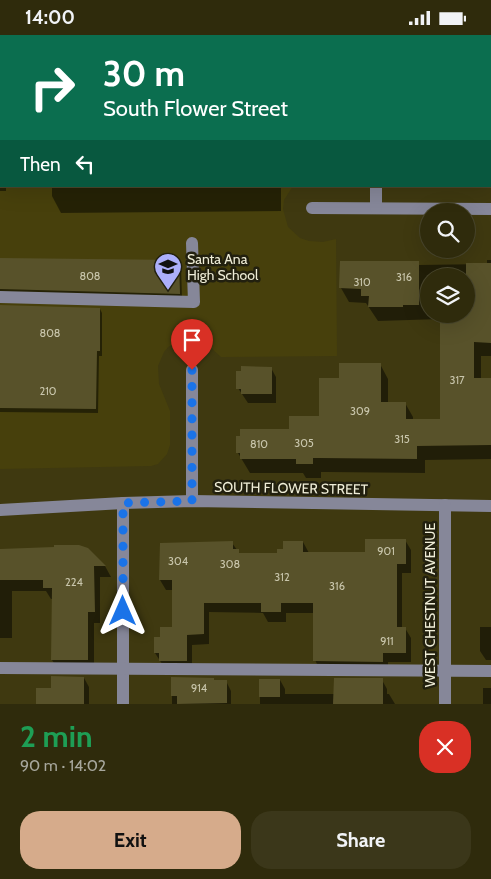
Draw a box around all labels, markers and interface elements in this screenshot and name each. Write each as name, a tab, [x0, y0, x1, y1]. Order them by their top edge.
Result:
text: 14:00	[25, 6, 75, 29]
text: 30 m	[103, 52, 185, 95]
icon: right	[20, 55, 85, 120]
text: South Flower Street	[103, 95, 288, 122]
icon: left	[71, 150, 99, 178]
text: Then	[20, 153, 61, 176]
map controls	[420, 203, 475, 323]
button: search	[420, 203, 475, 258]
place label: Santa Ana High School	[187, 250, 259, 284]
school or university icon: Santa Ana High School	[153, 252, 183, 291]
button: layers	[420, 268, 475, 323]
house number: 808	[79, 269, 101, 283]
house number: 316	[396, 270, 412, 284]
house number: 310	[353, 275, 371, 289]
pin	[171, 319, 213, 370]
house number: 808	[39, 326, 61, 340]
icon: arrive	[178, 326, 206, 354]
house number: 317	[449, 373, 465, 387]
house number: 210	[39, 384, 57, 398]
house number: 309	[350, 404, 370, 418]
house number: 315	[394, 432, 410, 446]
house number: 305	[294, 436, 314, 450]
house number: 810	[250, 437, 268, 451]
street label: SOUTH FLOWER STREET	[214, 478, 369, 498]
street label: WEST CHESTNUT AVENUE	[421, 523, 439, 687]
house number: 901	[377, 544, 395, 558]
house number: 304	[168, 554, 189, 568]
house number: 308	[220, 557, 240, 571]
house number: 312	[274, 570, 290, 584]
house number: 224	[65, 575, 84, 589]
house number: 316	[329, 579, 345, 593]
position arrow	[96, 584, 148, 636]
house number: 911	[380, 634, 394, 648]
house number: 914	[191, 681, 208, 695]
text: 2 min	[20, 718, 92, 755]
button: close	[419, 721, 471, 773]
text: 90 m · 14:02	[20, 756, 106, 775]
button: Exit	[20, 811, 241, 869]
button: Share	[251, 811, 471, 869]

